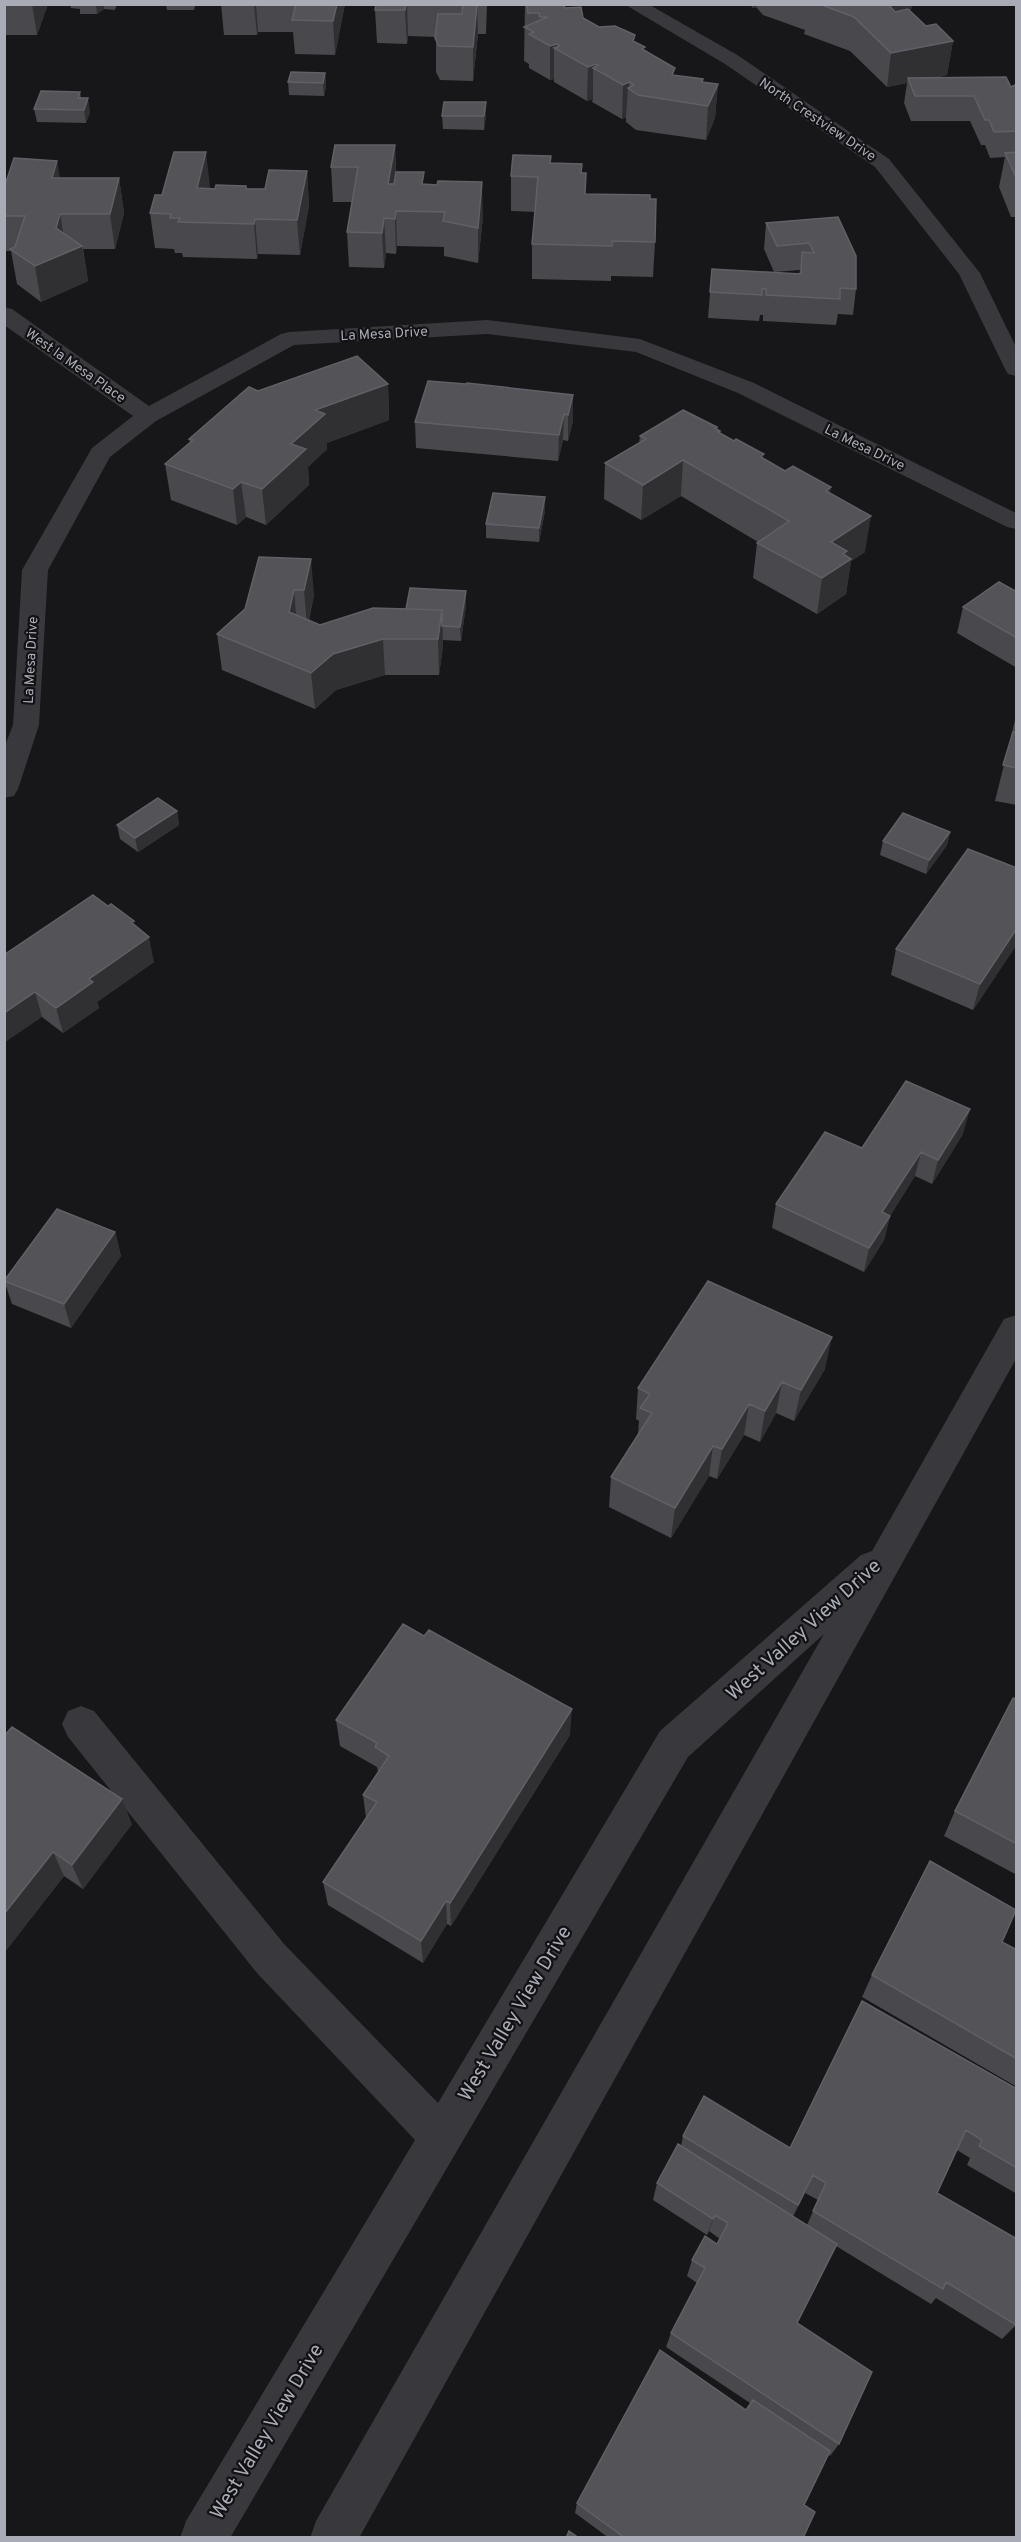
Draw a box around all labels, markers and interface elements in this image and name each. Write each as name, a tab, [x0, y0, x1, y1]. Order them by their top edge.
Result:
street label: North Crestview Drive	[756, 75, 879, 166]
street label: La Mesa Drive	[340, 324, 428, 345]
street label: West la Mesa Place	[22, 325, 129, 407]
street label: La Mesa Drive	[821, 422, 907, 475]
street label: La Mesa Drive	[21, 616, 42, 704]
street label: West Valley View Drive	[721, 1554, 887, 1707]
street label: West Valley View Drive	[453, 1922, 578, 2107]
street label: West Valley View Drive	[205, 2340, 330, 2525]

